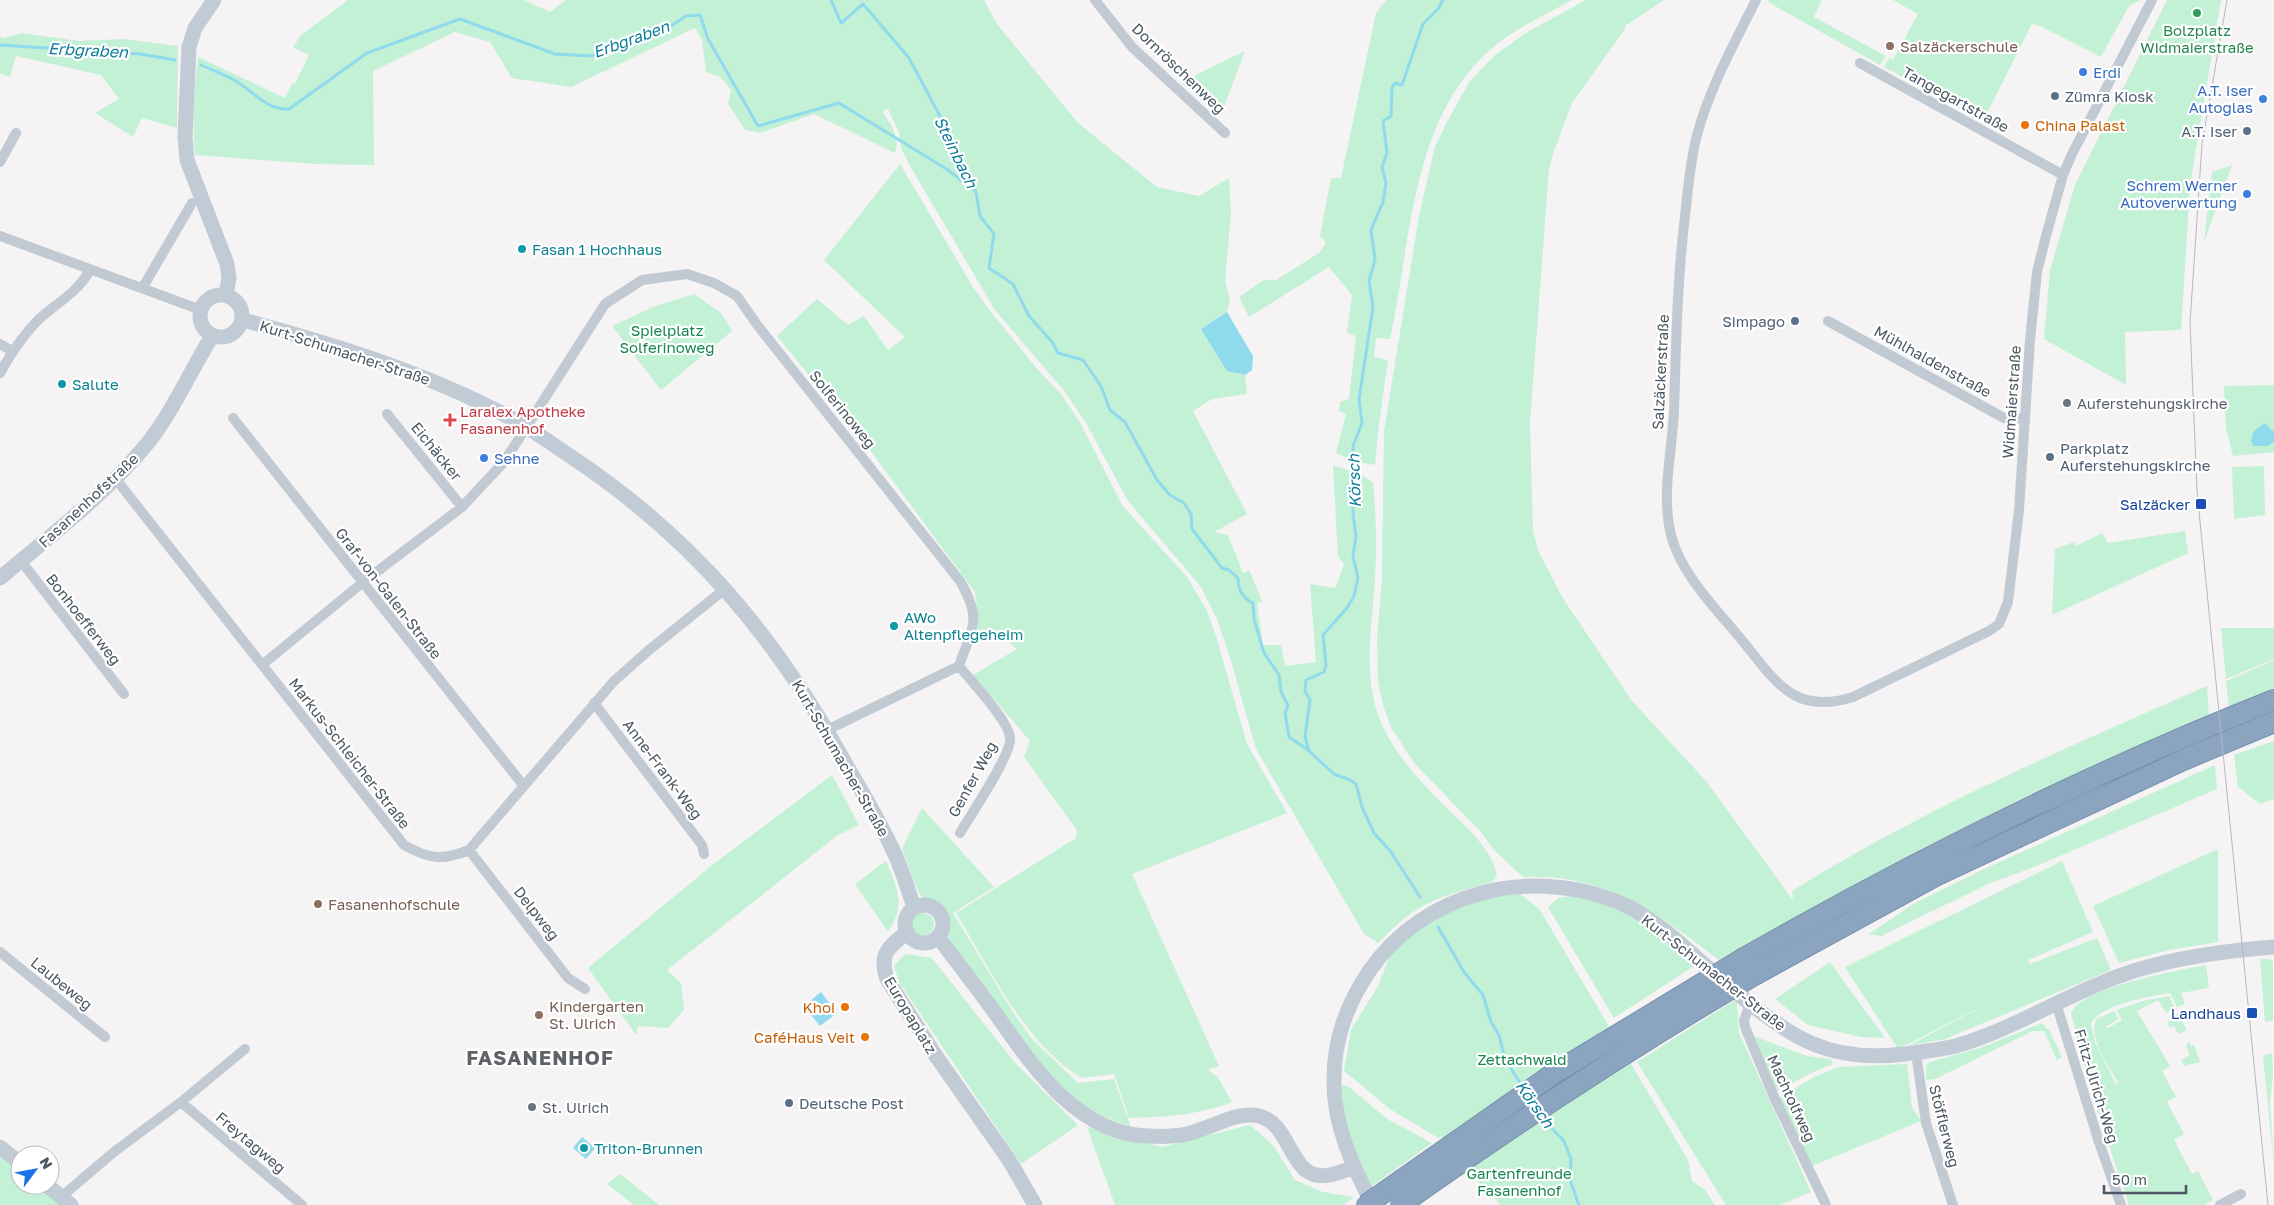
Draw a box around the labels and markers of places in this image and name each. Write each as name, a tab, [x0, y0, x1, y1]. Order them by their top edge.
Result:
marker: Bolzplatz Widmaierstraße	[2191, 7, 2203, 19]
place label: Bolzplatz Widmaierstraße	[2140, 21, 2254, 56]
place label: Salzäckerschule	[1900, 37, 2018, 55]
marker: Salzäckerschule	[1884, 40, 1896, 52]
place label: Erdi	[2093, 63, 2121, 81]
marker: Erdi	[2077, 66, 2089, 78]
place label: A.T. Iser Autoglas	[2189, 81, 2253, 116]
place label: Zümra Kiosk	[2065, 87, 2154, 105]
marker: Zümra Kiosk	[2049, 90, 2061, 102]
marker: A.T. Iser Autoglas	[2257, 93, 2269, 105]
place label: China Palast	[2035, 116, 2125, 134]
marker: China Palast	[2019, 119, 2031, 131]
place label: A.T. Iser	[2181, 122, 2237, 140]
marker: A.T. Iser	[2241, 125, 2253, 137]
place label: Schrem Werner Autoverwertung	[2120, 176, 2237, 211]
marker: Schrem Werner Autoverwertung	[2241, 188, 2253, 200]
place label: Fasan 1 Hochhaus	[532, 240, 662, 258]
marker: Fasan 1 Hochhaus	[516, 243, 528, 255]
place label: Simpago	[1722, 312, 1785, 330]
marker: Simpago	[1789, 315, 1801, 327]
place label: Salute	[72, 375, 119, 393]
marker: Salute	[56, 378, 68, 390]
place label: Auferstehungskirche	[2077, 394, 2228, 412]
marker: Auferstehungskirche	[2061, 397, 2073, 409]
place label: Laralex Apotheke Fasanenhof	[460, 402, 586, 437]
marker: Laralex Apotheke Fasanenhof	[444, 414, 456, 426]
place label: Parkplatz Auferstehungskirche	[2060, 439, 2211, 474]
place label: Sehne	[494, 449, 540, 467]
marker: Parkplatz Auferstehungskirche	[2044, 451, 2056, 463]
marker: Sehne	[478, 452, 490, 464]
place label: Salzäcker	[2120, 495, 2190, 513]
marker: Salzäcker	[2194, 497, 2208, 511]
place label: AWo Altenpflegeheim	[904, 608, 1023, 643]
marker: AWo Altenpflegeheim	[888, 620, 900, 632]
place label: Fasanenhofschule	[328, 895, 460, 913]
marker: Fasanenhofschule	[312, 898, 324, 910]
place label: Kindergarten St. Ulrich	[549, 997, 644, 1032]
place label: Khoi	[802, 998, 835, 1016]
marker: Khoi	[839, 1001, 851, 1013]
place label: Landhaus	[2171, 1004, 2241, 1022]
marker: Landhaus	[2245, 1006, 2259, 1020]
marker: Kindergarten St. Ulrich	[533, 1009, 545, 1021]
place label: CaféHaus Veit	[754, 1028, 855, 1046]
marker: CaféHaus Veit	[859, 1031, 871, 1043]
place label: Deutsche Post	[799, 1094, 904, 1112]
marker: Deutsche Post	[783, 1097, 795, 1109]
place label: St. Ulrich	[542, 1098, 609, 1116]
marker: St. Ulrich	[526, 1101, 538, 1113]
place label: Triton-Brunnen	[594, 1139, 703, 1157]
marker: Triton-Brunnen	[578, 1142, 590, 1154]

